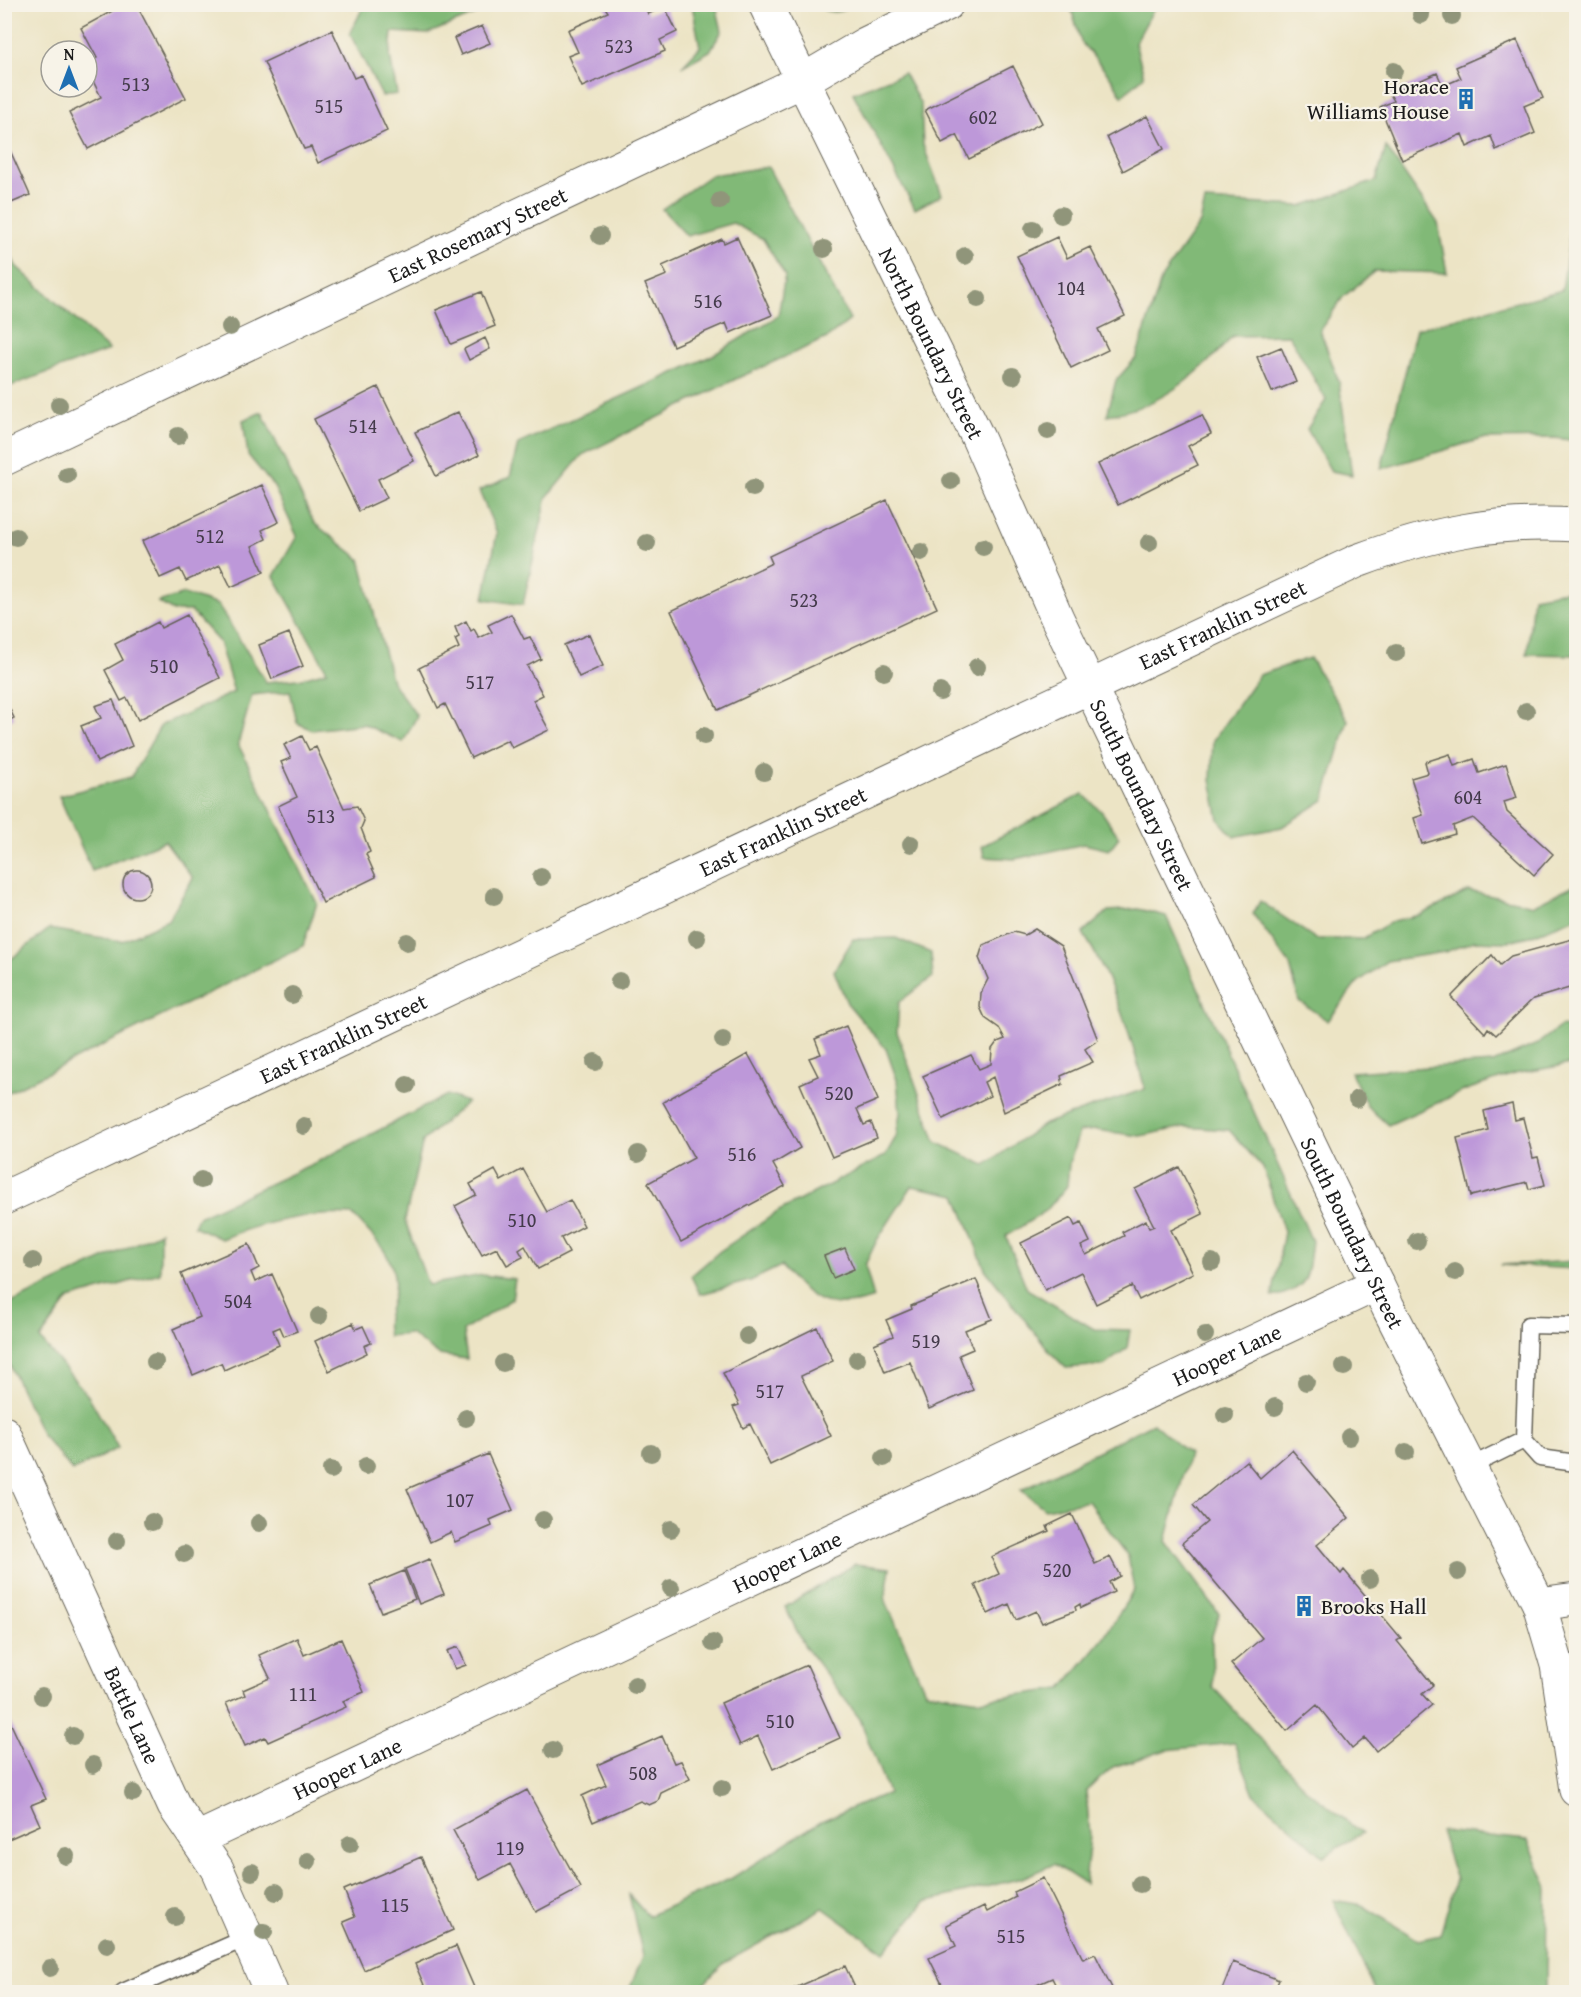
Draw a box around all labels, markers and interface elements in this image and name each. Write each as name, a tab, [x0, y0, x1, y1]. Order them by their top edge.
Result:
house number: 523	[605, 31, 633, 60]
north arrow	[39, 39, 99, 99]
text: N	[64, 42, 75, 66]
house number: 513	[122, 69, 150, 98]
place label: Horace Williams House	[1307, 70, 1449, 127]
building icon: Horace Williams House	[1454, 87, 1478, 111]
house number: 515	[315, 91, 343, 120]
house number: 602	[969, 102, 997, 131]
street label: East Rosemary Street	[383, 178, 573, 291]
street label: North Boundary Street	[871, 242, 992, 445]
house number: 104	[1057, 273, 1085, 302]
house number: 516	[694, 286, 722, 315]
house number: 514	[349, 411, 377, 440]
house number: 512	[196, 521, 224, 550]
street label: East Franklin Street	[1134, 571, 1312, 677]
house number: 523	[790, 585, 818, 614]
house number: 510	[150, 651, 178, 680]
house number: 517	[466, 667, 494, 696]
street label: South Boundary Street	[1082, 693, 1202, 896]
street label: East Franklin Street	[694, 778, 872, 884]
house number: 604	[1454, 782, 1482, 811]
house number: 513	[307, 801, 335, 830]
street label: East Franklin Street	[254, 985, 433, 1091]
house number: 520	[825, 1078, 853, 1107]
street label: South Boundary Street	[1293, 1131, 1413, 1334]
house number: 516	[728, 1139, 756, 1168]
house number: 510	[508, 1205, 536, 1234]
house number: 504	[224, 1286, 252, 1315]
street label: Hooper Lane	[1167, 1315, 1287, 1394]
house number: 519	[912, 1326, 940, 1355]
house number: 517	[756, 1376, 784, 1405]
house number: 107	[446, 1485, 474, 1514]
street label: Hooper Lane	[727, 1522, 847, 1601]
house number: 520	[1043, 1555, 1071, 1584]
place label: Brooks Hall	[1321, 1590, 1427, 1622]
building icon: Brooks Hall	[1292, 1594, 1316, 1618]
street label: Battle Lane	[97, 1661, 169, 1769]
house number: 111	[289, 1679, 317, 1708]
house number: 510	[766, 1706, 794, 1735]
street label: Hooper Lane	[287, 1729, 407, 1808]
house number: 508	[629, 1758, 657, 1787]
house number: 119	[496, 1833, 524, 1862]
house number: 115	[381, 1890, 409, 1919]
house number: 515	[997, 1921, 1025, 1950]

